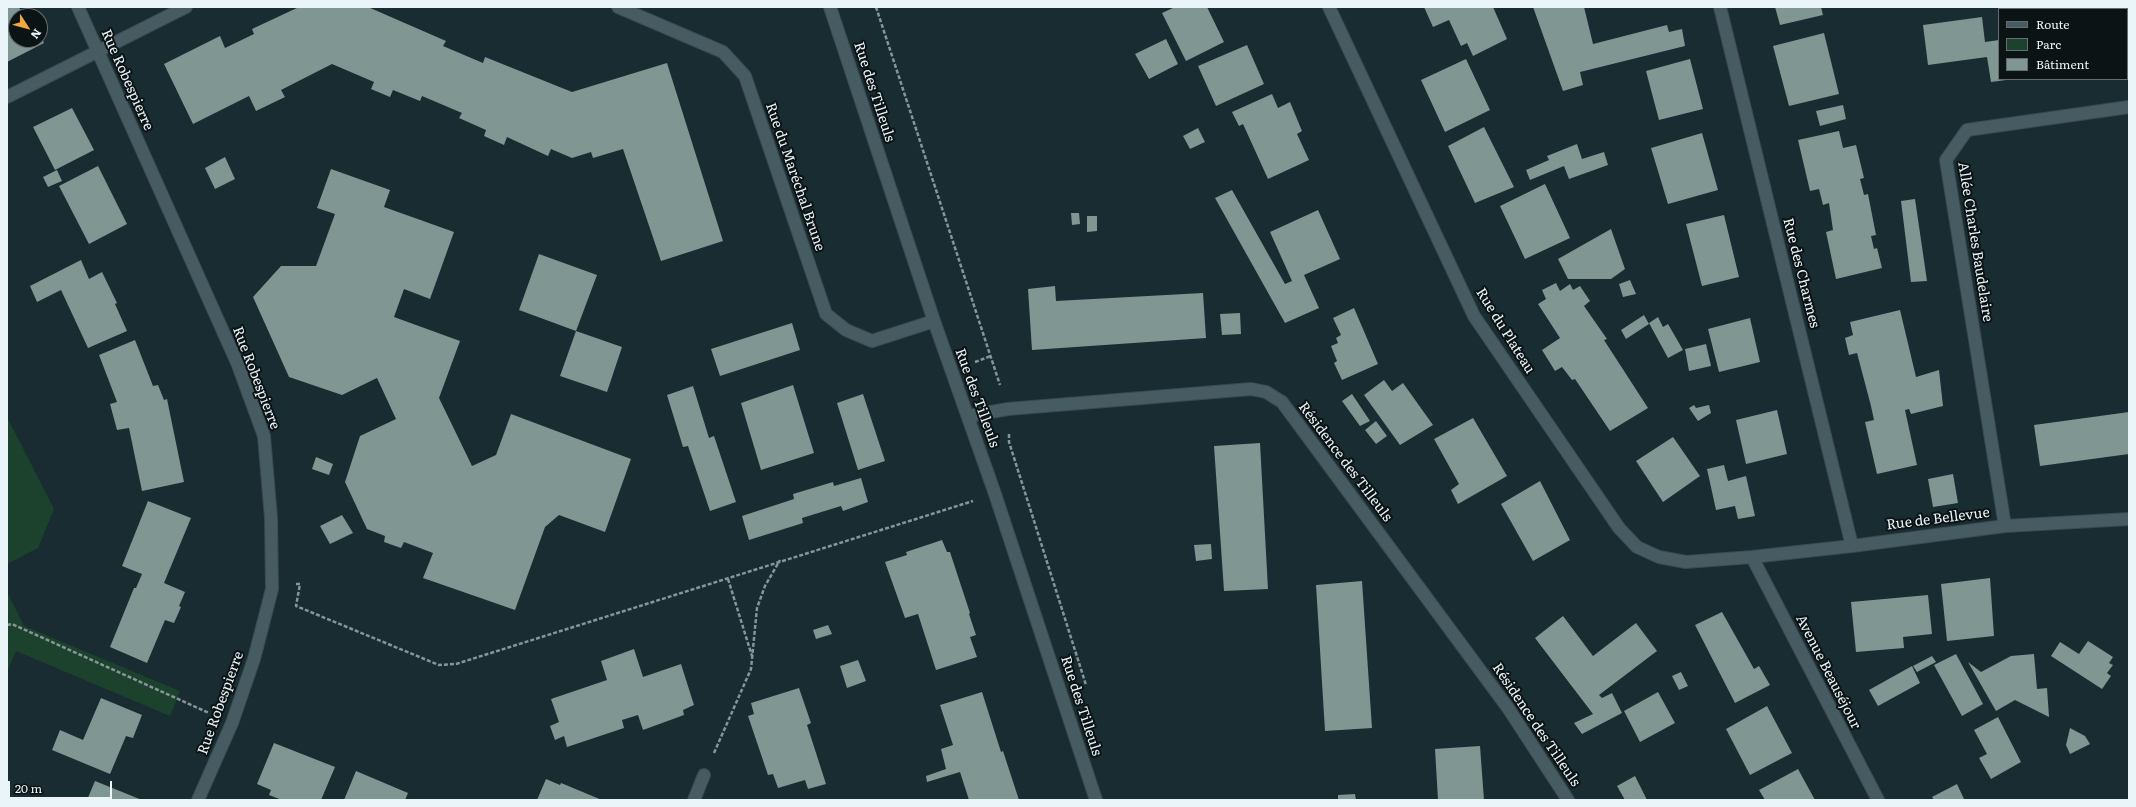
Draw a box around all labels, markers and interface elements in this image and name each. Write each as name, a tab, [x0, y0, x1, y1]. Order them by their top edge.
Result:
north arrow	[8, 8, 48, 48]
legend	[1998, 8, 2128, 80]
text: Route	[2036, 15, 2070, 33]
text: N	[28, 26, 46, 43]
street label: Rue Robespierre	[97, 27, 157, 133]
text: Parc	[2036, 35, 2061, 53]
street label: Rue des Tilleuls	[850, 40, 898, 144]
text: Bâtiment	[2036, 55, 2089, 73]
street label: Rue du Maréchal Brune	[762, 101, 828, 253]
street label: Allée Charles Baudelaire	[1954, 161, 1996, 323]
street label: Rue des Charmes	[1779, 216, 1823, 330]
street label: Rue du Plateau	[1472, 285, 1538, 377]
street label: Rue Robespierre	[229, 324, 283, 432]
street label: Rue des Tilleuls	[951, 346, 1003, 450]
street label: Résidence des Tilleuls	[1295, 399, 1395, 525]
street label: Rue de Bellevue	[1885, 504, 1991, 534]
street label: Avenue Beauséjour	[1792, 612, 1864, 732]
street label: Rue Robespierre	[195, 649, 247, 757]
street label: Rue des Tilleuls	[1057, 654, 1105, 758]
street label: Résidence des Tilleuls	[1488, 660, 1584, 790]
scale bar	[10, 773, 114, 799]
text: 20 m	[15, 779, 42, 797]

